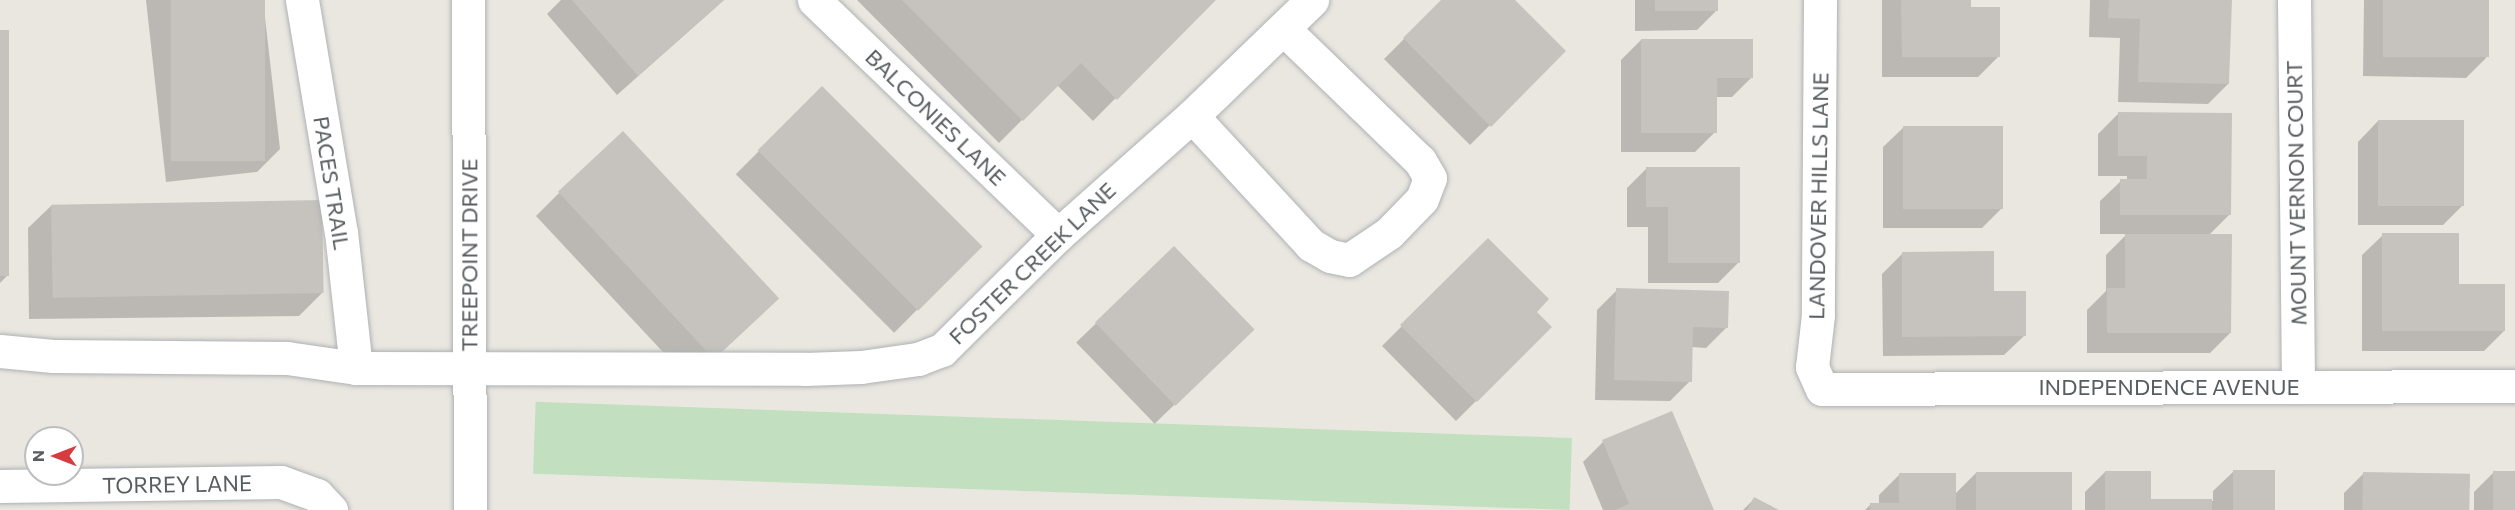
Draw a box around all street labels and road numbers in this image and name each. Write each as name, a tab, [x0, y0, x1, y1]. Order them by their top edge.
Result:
street label: BALCONIES LANE	[860, 43, 1012, 191]
street label: MOUNT VERNON COURT	[2280, 60, 2312, 326]
street label: LANDOVER HILLS LANE	[1803, 72, 1833, 320]
street label: PACES TRAIL	[308, 114, 356, 252]
street label: TREEPOINT DRIVE	[456, 158, 482, 352]
street label: FOSTER CREEK LANE	[943, 177, 1121, 349]
street label: INDEPENDENCE AVENUE	[2038, 374, 2300, 400]
street label: TORREY LANE	[102, 469, 252, 499]

